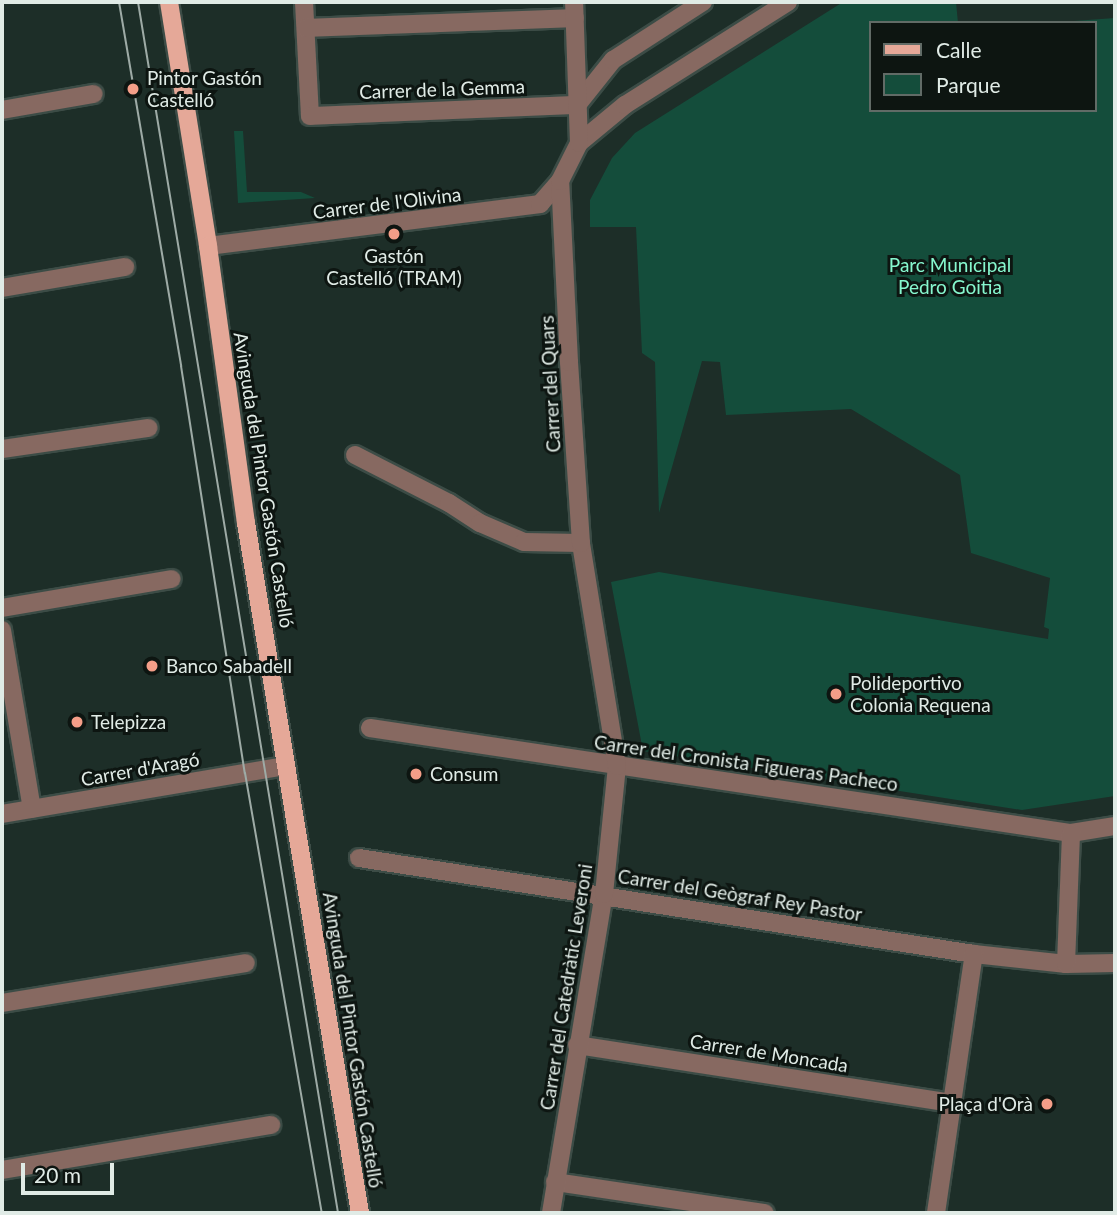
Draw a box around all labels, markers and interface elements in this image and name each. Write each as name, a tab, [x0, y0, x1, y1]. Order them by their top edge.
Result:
legend	[869, 21, 1096, 112]
text: Calle	[936, 37, 981, 62]
place label: Pintor Gastón Castelló	[147, 67, 262, 111]
text: Parque	[936, 72, 1001, 97]
street label: Carrer de la Gemma	[359, 75, 525, 103]
marker: Pintor Gastón Castelló	[125, 81, 141, 97]
street label: Carrer de l'Olivina	[311, 183, 463, 223]
marker: Gastón Castelló (TRAM)	[386, 226, 402, 242]
place label: Gastón Castelló (TRAM)	[326, 245, 462, 289]
park label: Parc Municipal Pedro Goitia	[889, 254, 1011, 298]
street label: Carrer del Quars	[535, 315, 565, 453]
street label: Avinguda del Pintor Gastón Castelló	[229, 330, 299, 630]
place label: Banco Sabadell	[166, 655, 292, 677]
marker: Banco Sabadell	[144, 658, 160, 674]
place label: Polideportivo Colonia Requena	[850, 672, 991, 716]
marker: Polideportivo Colonia Requena	[828, 686, 844, 702]
place label: Telepizza	[91, 711, 166, 733]
marker: Telepizza	[69, 714, 85, 730]
street label: Carrer del Cronista Figueras Pacheco	[592, 730, 900, 796]
street label: Carrer d'Aragó	[79, 747, 201, 791]
place label: Consum	[430, 763, 498, 785]
marker: Consum	[408, 766, 424, 782]
street label: Carrer del Catedràtic Leveroni	[535, 862, 597, 1112]
street label: Carrer del Geògraf Rey Pastor	[616, 864, 864, 926]
street label: Avinguda del Pintor Gastón Castelló	[318, 890, 388, 1190]
street label: Carrer de Moncada	[688, 1029, 850, 1077]
place label: Plaça d'Orà	[939, 1093, 1033, 1115]
marker: Plaça d'Orà	[1039, 1096, 1055, 1112]
scale bar	[24, 1148, 117, 1192]
text: 20 m	[34, 1162, 81, 1187]

